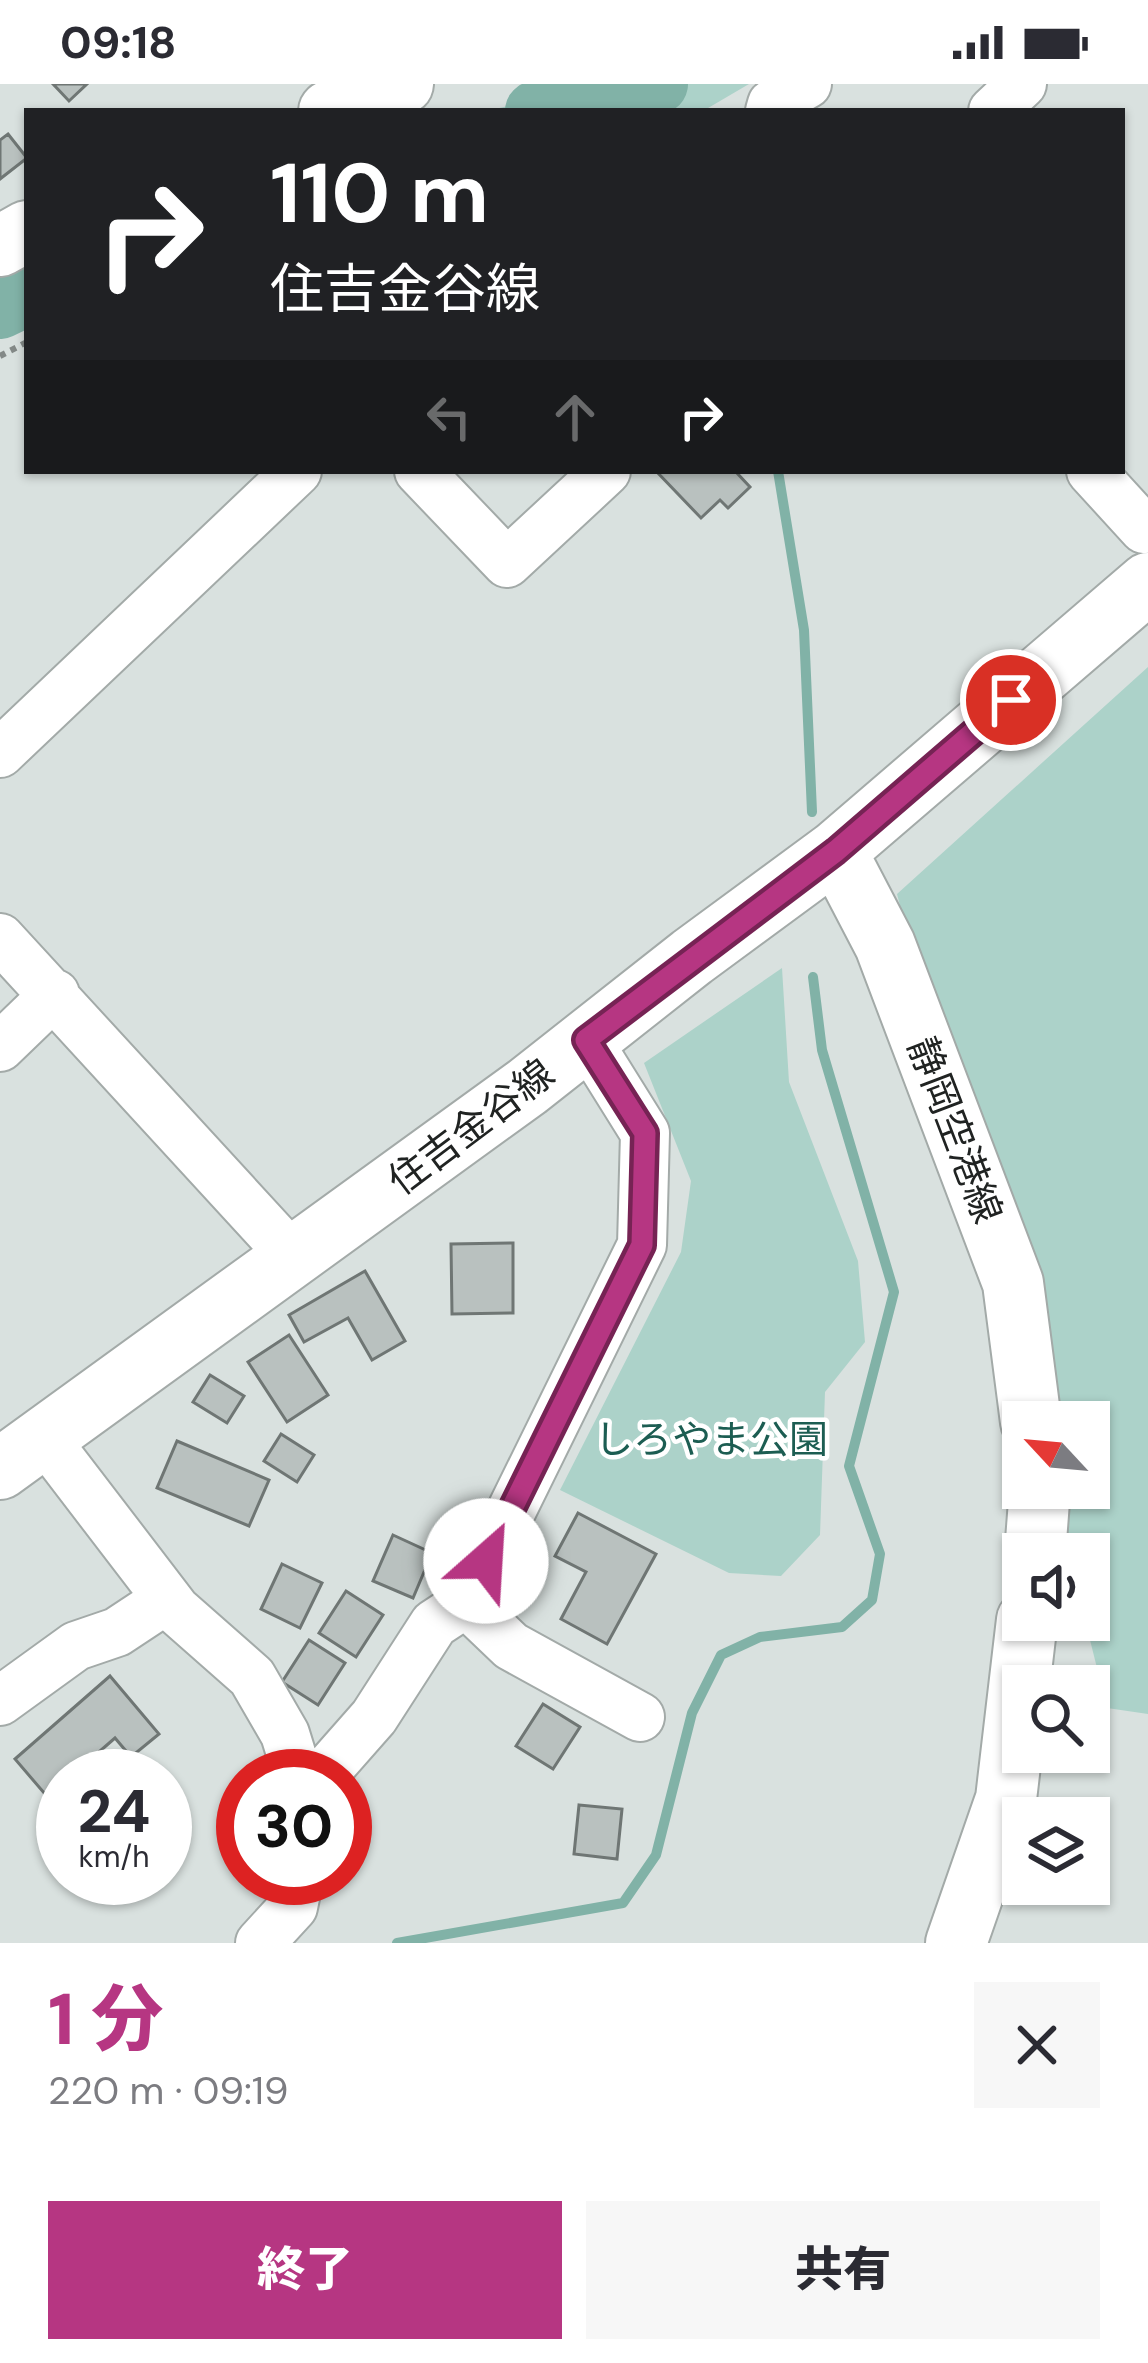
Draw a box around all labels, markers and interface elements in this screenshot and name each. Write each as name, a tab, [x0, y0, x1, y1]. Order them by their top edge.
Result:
text: 09:18	[60, 13, 177, 72]
text: 110 m	[270, 139, 489, 248]
icon: right	[72, 156, 228, 312]
text: 住吉金谷線	[270, 254, 540, 325]
icon: left	[416, 384, 482, 450]
icon: ahead	[542, 384, 608, 450]
icon: right	[668, 384, 734, 450]
pin	[960, 649, 1062, 751]
icon: arrive	[978, 667, 1044, 733]
street label: 静岡空港線	[896, 1030, 1014, 1230]
street label: 住吉金谷線	[378, 1048, 564, 1206]
north arrow	[1002, 1401, 1110, 1509]
map controls	[1002, 1401, 1110, 1905]
park label: しろやま公園	[594, 1414, 828, 1465]
position arrow	[423, 1498, 549, 1624]
button: sound	[1002, 1533, 1110, 1641]
button: search	[1002, 1665, 1110, 1773]
speed limit sign: 30	[216, 1749, 372, 1905]
text: 24	[77, 1772, 151, 1851]
button: layers	[1002, 1797, 1110, 1905]
text: km/h	[79, 1837, 149, 1876]
text: 1 分	[48, 1973, 163, 2066]
button: close	[974, 1982, 1100, 2108]
text: 220 m · 09:19	[48, 2065, 289, 2116]
button: 終了	[48, 2201, 562, 2339]
button: 共有	[586, 2201, 1100, 2339]

